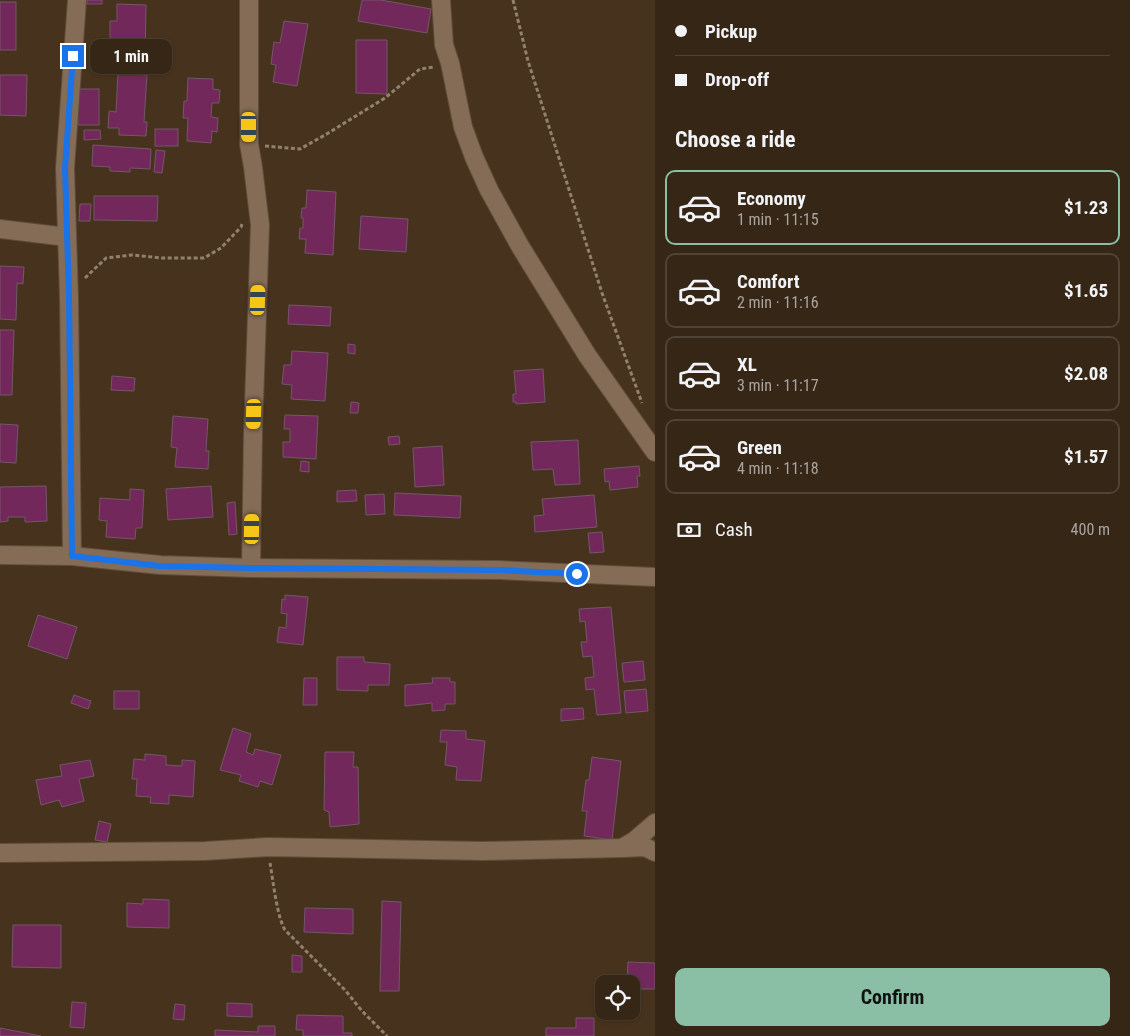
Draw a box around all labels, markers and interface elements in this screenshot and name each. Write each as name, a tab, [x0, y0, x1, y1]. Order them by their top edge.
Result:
text: Pickup	[705, 20, 757, 43]
callout: 1 min	[90, 38, 173, 74]
route end	[62, 45, 84, 67]
text: 1 min	[113, 47, 149, 66]
text: Drop-off	[705, 68, 769, 91]
car	[241, 112, 256, 142]
text: Choose a ride	[675, 127, 796, 152]
icon: car	[677, 185, 722, 230]
text: Economy	[737, 187, 806, 210]
text: $1.23	[1064, 196, 1108, 219]
text: 1 min · 11:15	[737, 210, 819, 229]
icon: car	[677, 268, 722, 313]
text: Comfort	[737, 270, 800, 293]
text: $1.65	[1064, 279, 1108, 302]
car	[249, 285, 266, 315]
text: 2 min · 11:16	[737, 293, 819, 312]
icon: car	[677, 351, 722, 396]
text: XL	[737, 353, 757, 376]
text: $2.08	[1064, 362, 1108, 385]
text: 3 min · 11:17	[737, 376, 819, 395]
car	[245, 399, 262, 429]
icon: car	[677, 434, 722, 479]
text: Green	[737, 436, 782, 459]
text: $1.57	[1064, 445, 1108, 468]
text: 4 min · 11:18	[737, 459, 819, 478]
car	[244, 514, 259, 544]
icon: cash	[675, 516, 703, 544]
text: Cash	[715, 518, 753, 541]
text: 400 m	[1071, 520, 1110, 539]
route start	[566, 563, 588, 585]
button: Confirm	[675, 968, 1110, 1026]
map controls	[595, 975, 640, 1020]
button: locate	[595, 975, 640, 1020]

